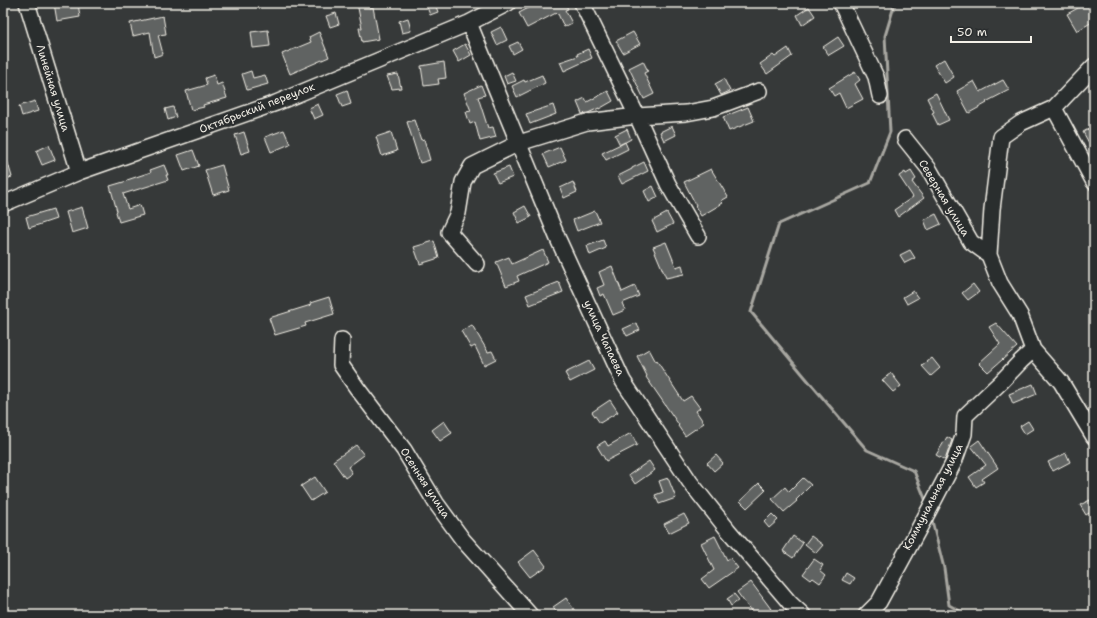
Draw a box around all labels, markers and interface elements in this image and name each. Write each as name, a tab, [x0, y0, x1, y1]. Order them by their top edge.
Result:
scale bar	[951, 18, 1031, 44]
text: 50 m	[957, 24, 987, 40]
street label: Линейная улица	[33, 43, 73, 134]
street label: Октябрьский переулок	[197, 79, 317, 137]
street label: Северная улица	[915, 157, 973, 239]
street label: улица Чапаева	[580, 298, 628, 379]
street label: Коммунальная улица	[900, 441, 967, 553]
street label: Осенняя улица	[397, 445, 454, 521]

